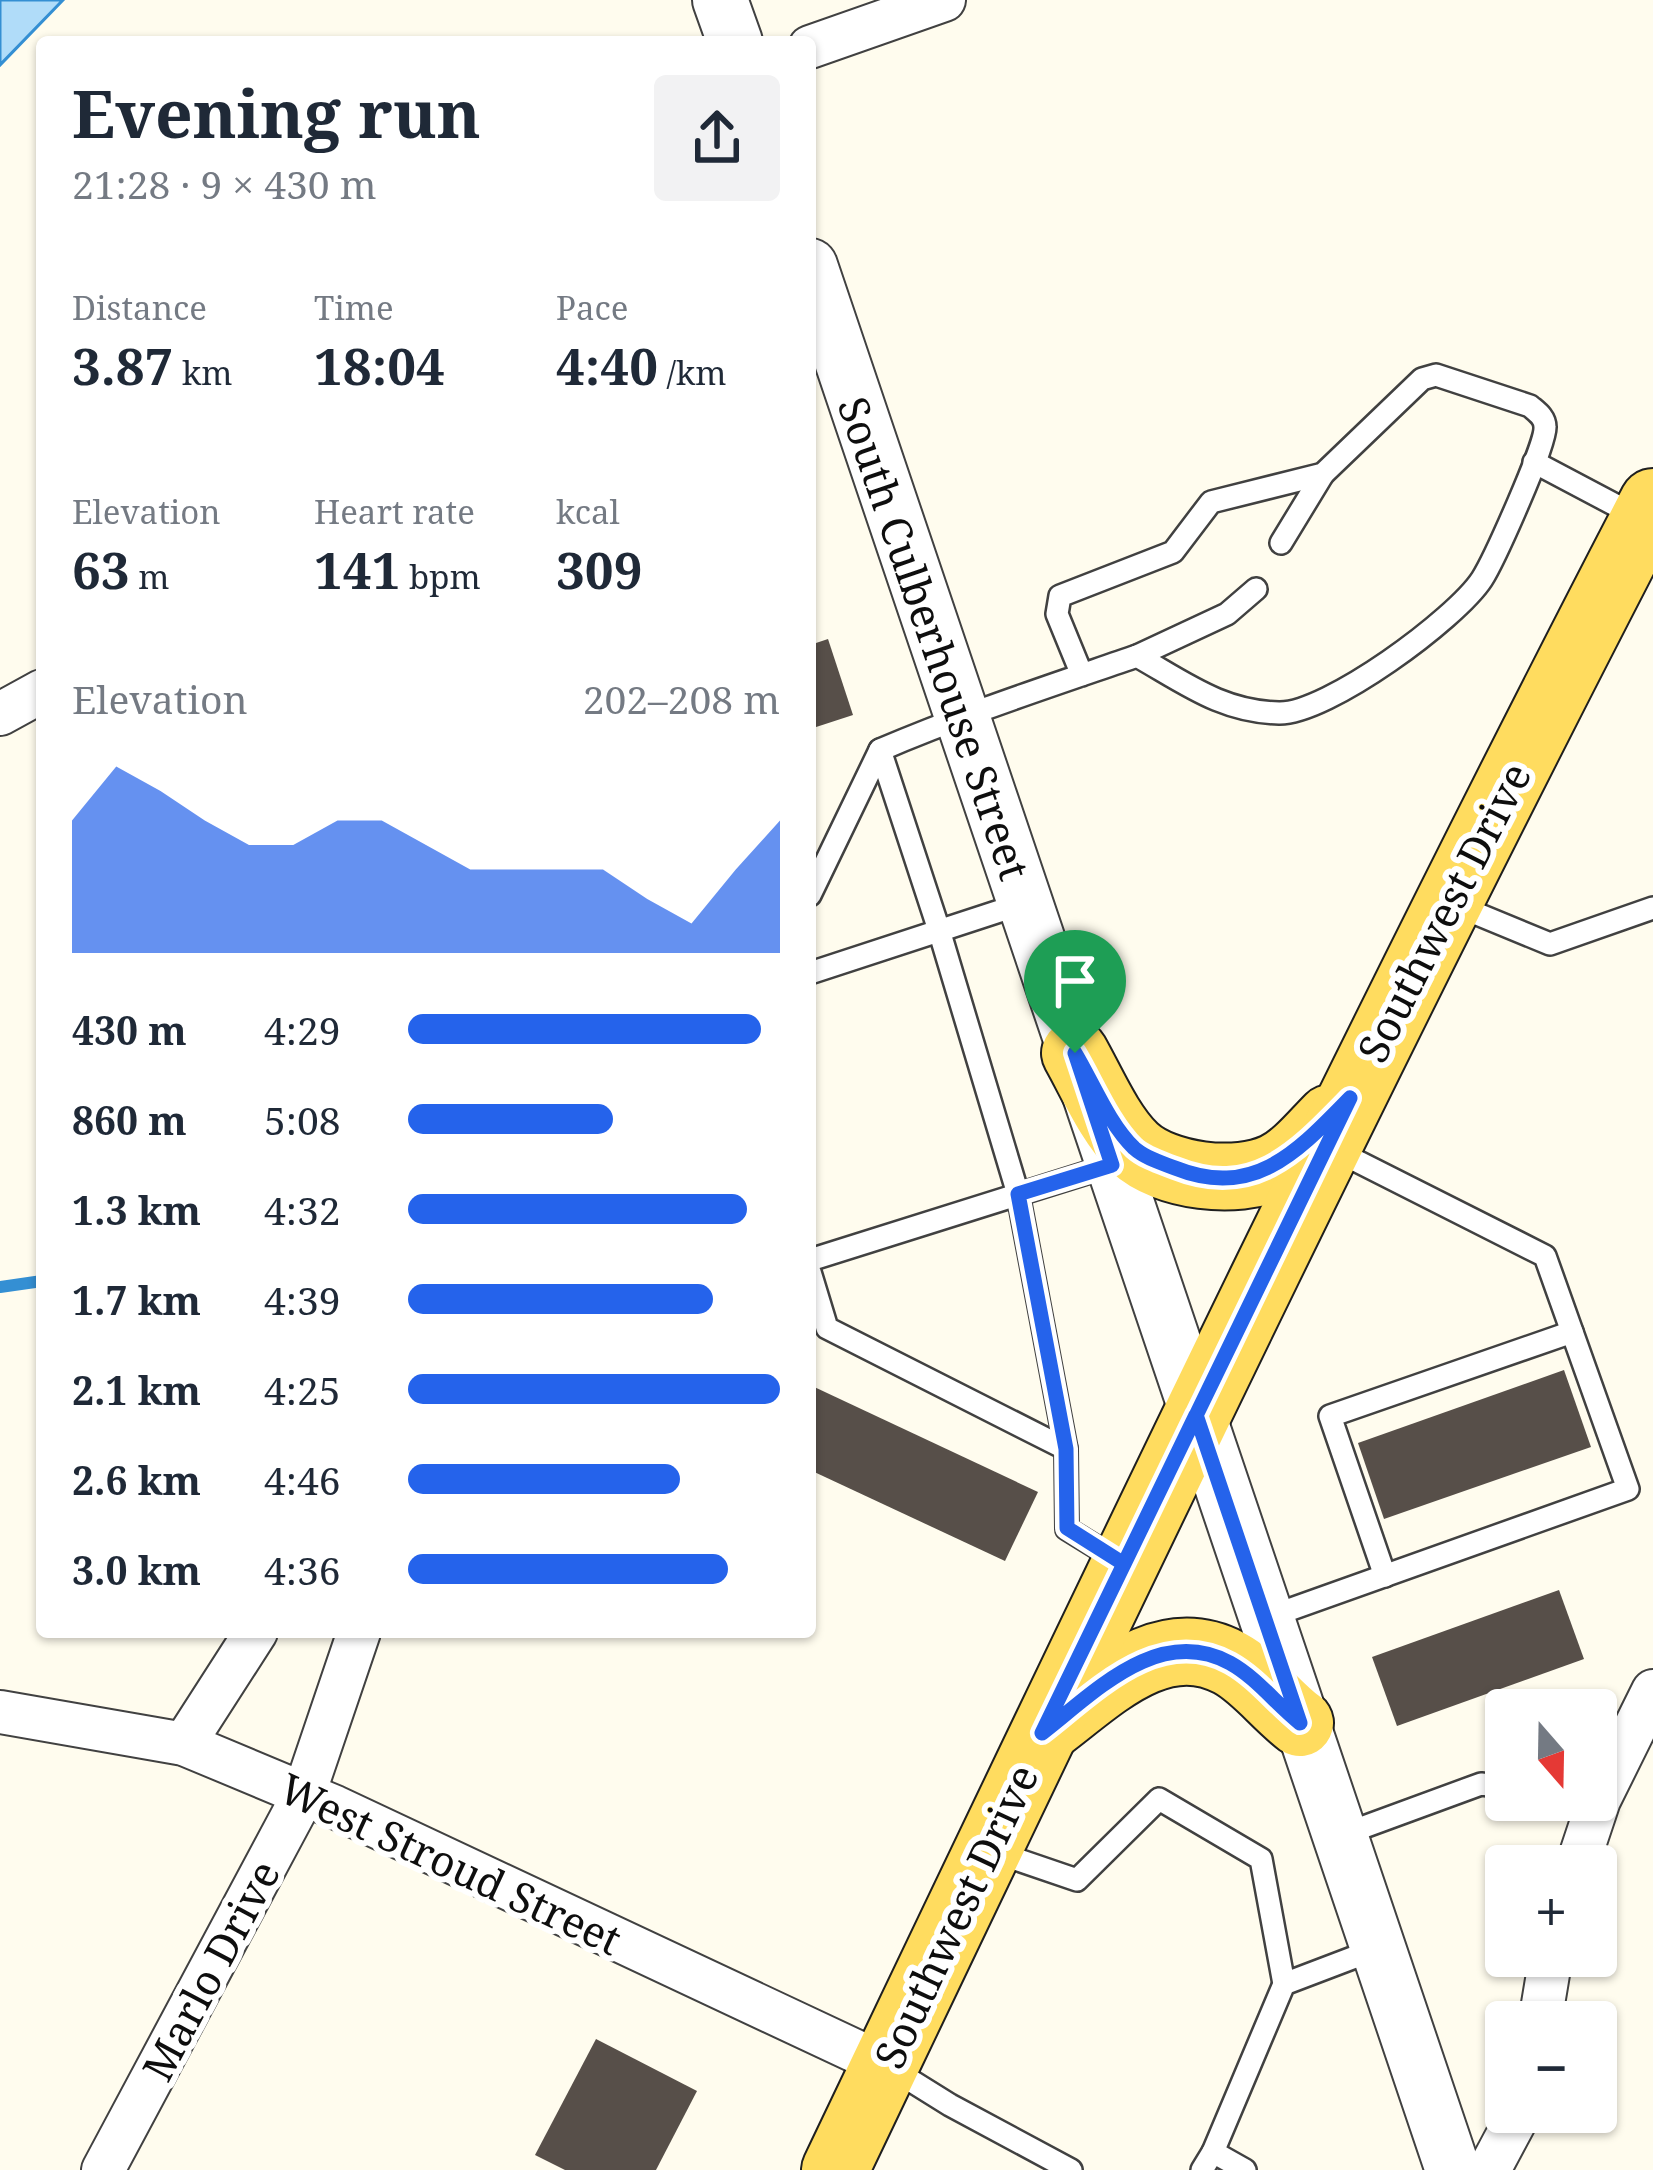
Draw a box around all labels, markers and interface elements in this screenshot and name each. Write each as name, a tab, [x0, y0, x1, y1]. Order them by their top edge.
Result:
text: Evening run	[72, 67, 481, 157]
button: share	[654, 75, 780, 201]
text: 21:28 · 9 × 430 m	[72, 157, 377, 210]
text: Distance	[72, 285, 207, 330]
text: Time	[314, 285, 394, 330]
text: Pace	[556, 285, 628, 330]
text: 3.87	[72, 330, 173, 400]
text: 18:04	[314, 330, 445, 400]
text: 4:40	[556, 330, 658, 400]
text: km	[173, 350, 233, 395]
text: /km	[658, 350, 727, 395]
street label: South Culberhouse Street	[826, 389, 1044, 887]
text: Elevation	[72, 489, 221, 534]
text: Heart rate	[314, 489, 475, 534]
text: kcal	[556, 489, 620, 534]
text: 63	[72, 534, 130, 604]
text: 141	[314, 534, 400, 604]
text: 309	[556, 534, 642, 604]
text: m	[130, 554, 169, 599]
text: bpm	[400, 554, 481, 599]
text: Elevation	[72, 672, 248, 725]
text: 202–208 m	[583, 672, 780, 725]
street label: Southwest Drive	[1343, 752, 1543, 1072]
pin	[1024, 930, 1126, 1053]
icon: arrive	[1042, 948, 1108, 1014]
text: 430 m	[72, 1003, 187, 1056]
text: 4:29	[264, 1003, 341, 1056]
text: 860 m	[72, 1093, 187, 1146]
text: 5:08	[264, 1093, 341, 1146]
text: 1.3 km	[72, 1183, 201, 1236]
text: 4:32	[264, 1183, 341, 1236]
text: 1.7 km	[72, 1273, 201, 1326]
text: 4:39	[264, 1273, 341, 1326]
text: 2.1 km	[72, 1363, 201, 1416]
text: 4:25	[264, 1363, 341, 1416]
text: 2.6 km	[72, 1453, 201, 1506]
text: 4:46	[264, 1453, 341, 1506]
text: 3.0 km	[72, 1543, 201, 1596]
text: 4:36	[264, 1543, 341, 1596]
north arrow	[1485, 1689, 1617, 1821]
map controls	[1485, 1689, 1617, 2133]
street label: Southwest Drive	[860, 1755, 1050, 2077]
street label: West Stroud Street	[271, 1759, 631, 1967]
button: +	[1485, 1845, 1617, 1977]
street label: Marlo Drive	[128, 1850, 292, 2090]
button: −	[1485, 2001, 1617, 2133]

